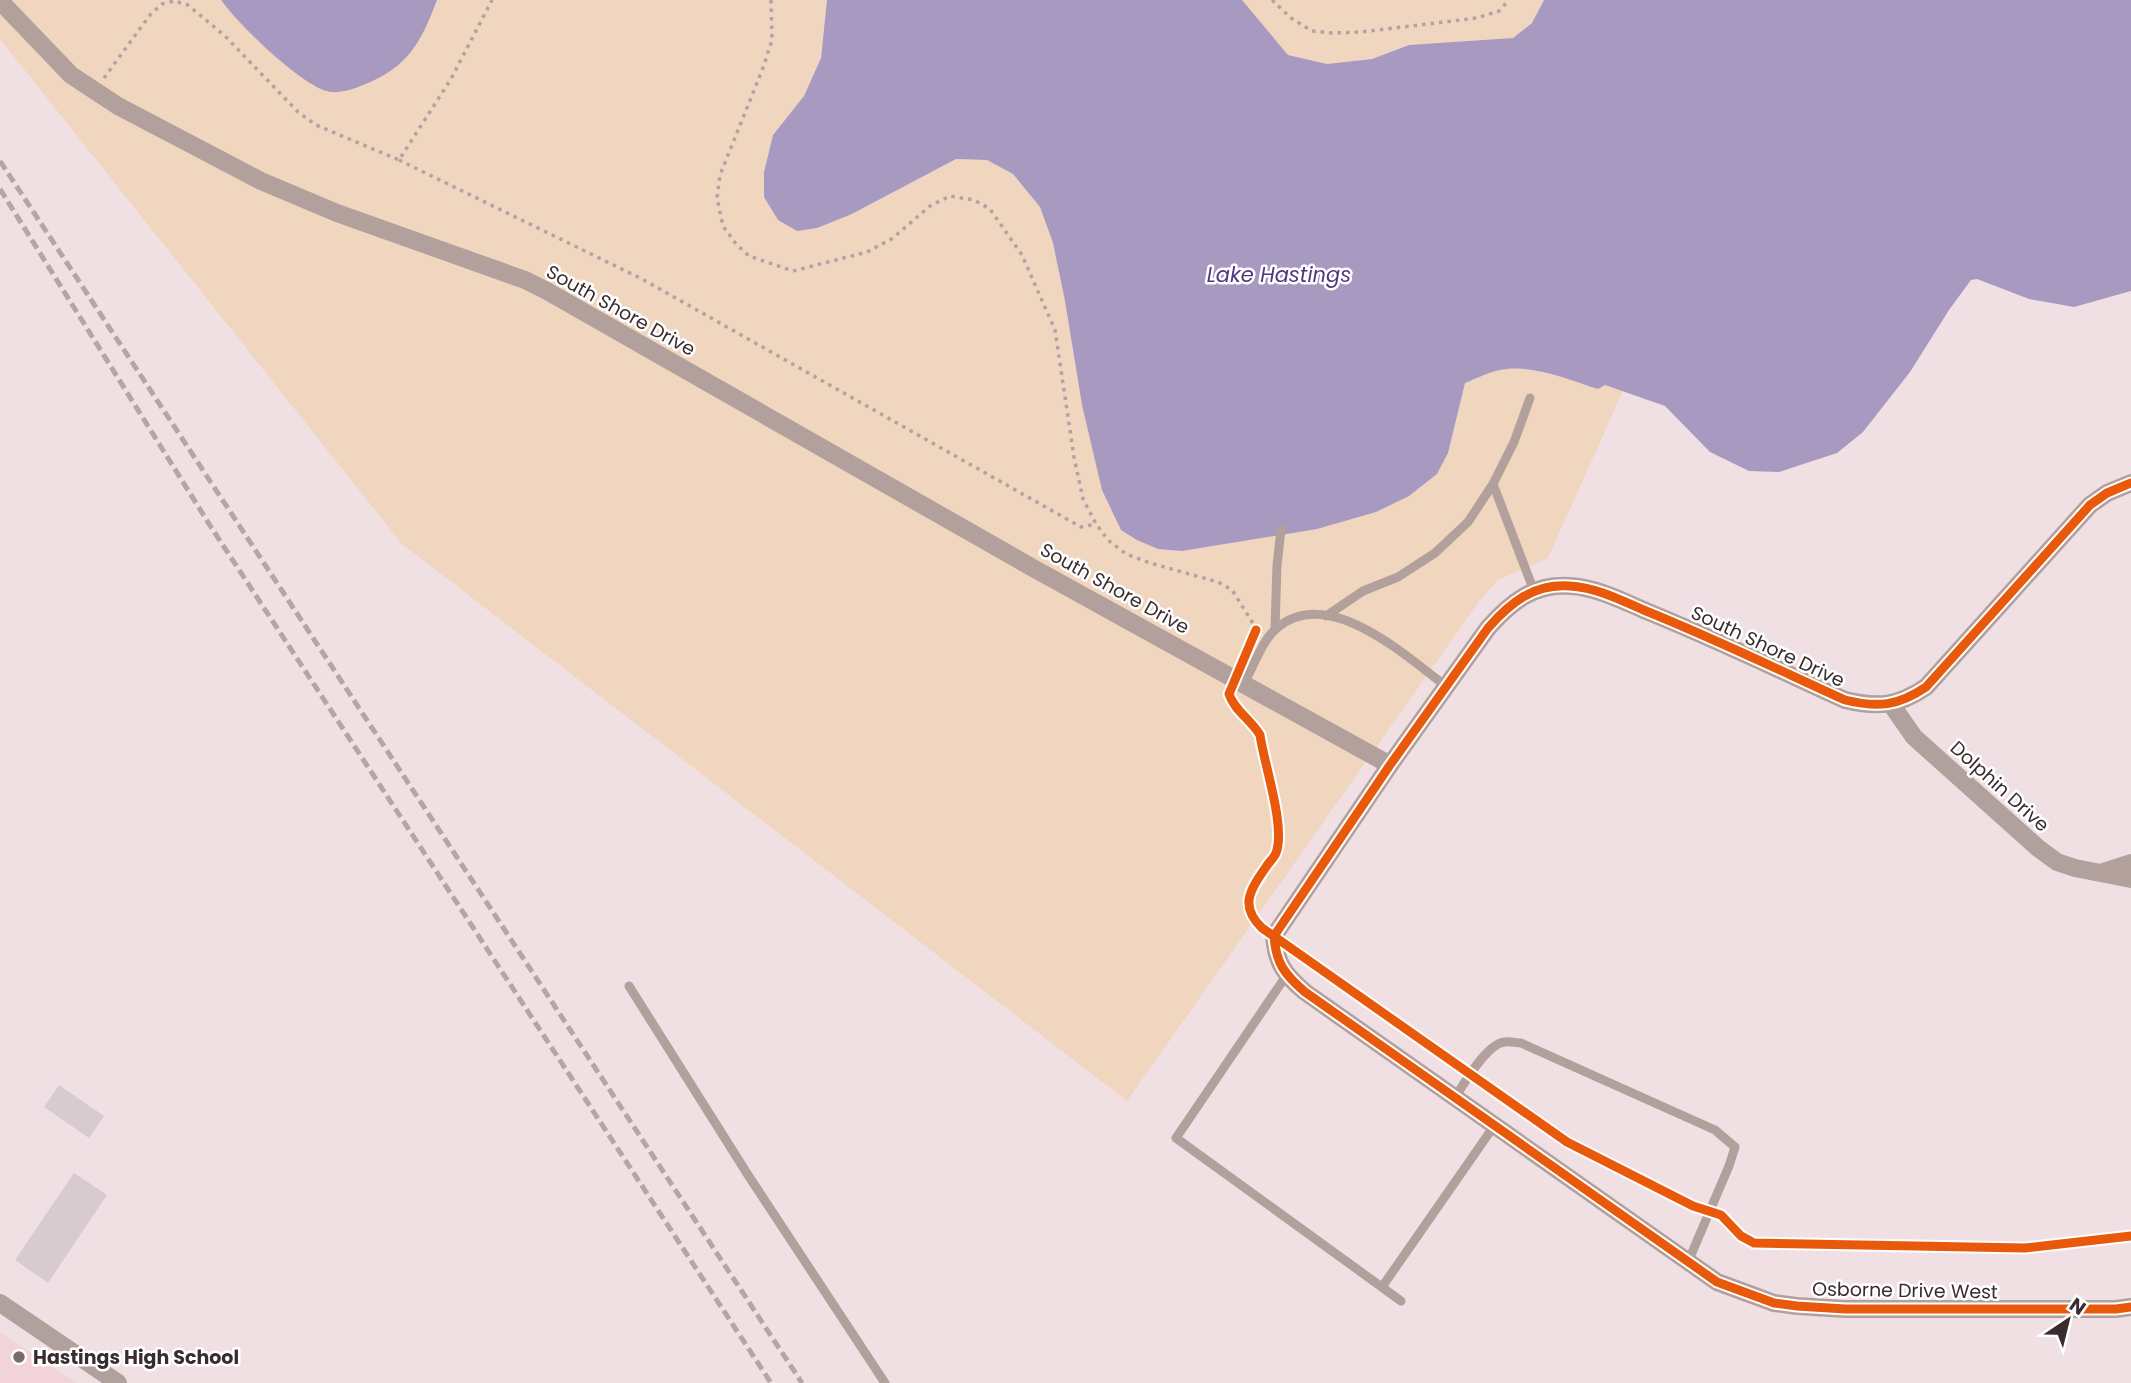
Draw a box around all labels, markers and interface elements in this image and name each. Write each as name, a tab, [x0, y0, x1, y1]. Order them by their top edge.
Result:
street label: South Shore Drive	[541, 258, 700, 363]
water label: Lake Hastings	[1207, 260, 1351, 289]
street label: South Shore Drive	[1035, 536, 1194, 641]
street label: South Shore Drive	[1687, 599, 1849, 694]
street label: Dolphin Drive	[1944, 735, 2055, 838]
street label: Osborne Drive West	[1812, 1275, 1998, 1306]
north arrow	[2033, 1285, 2103, 1355]
text: N	[2064, 1291, 2091, 1322]
place label: Hastings High School	[33, 1344, 239, 1371]
marker: Hastings High School	[11, 1349, 27, 1365]

